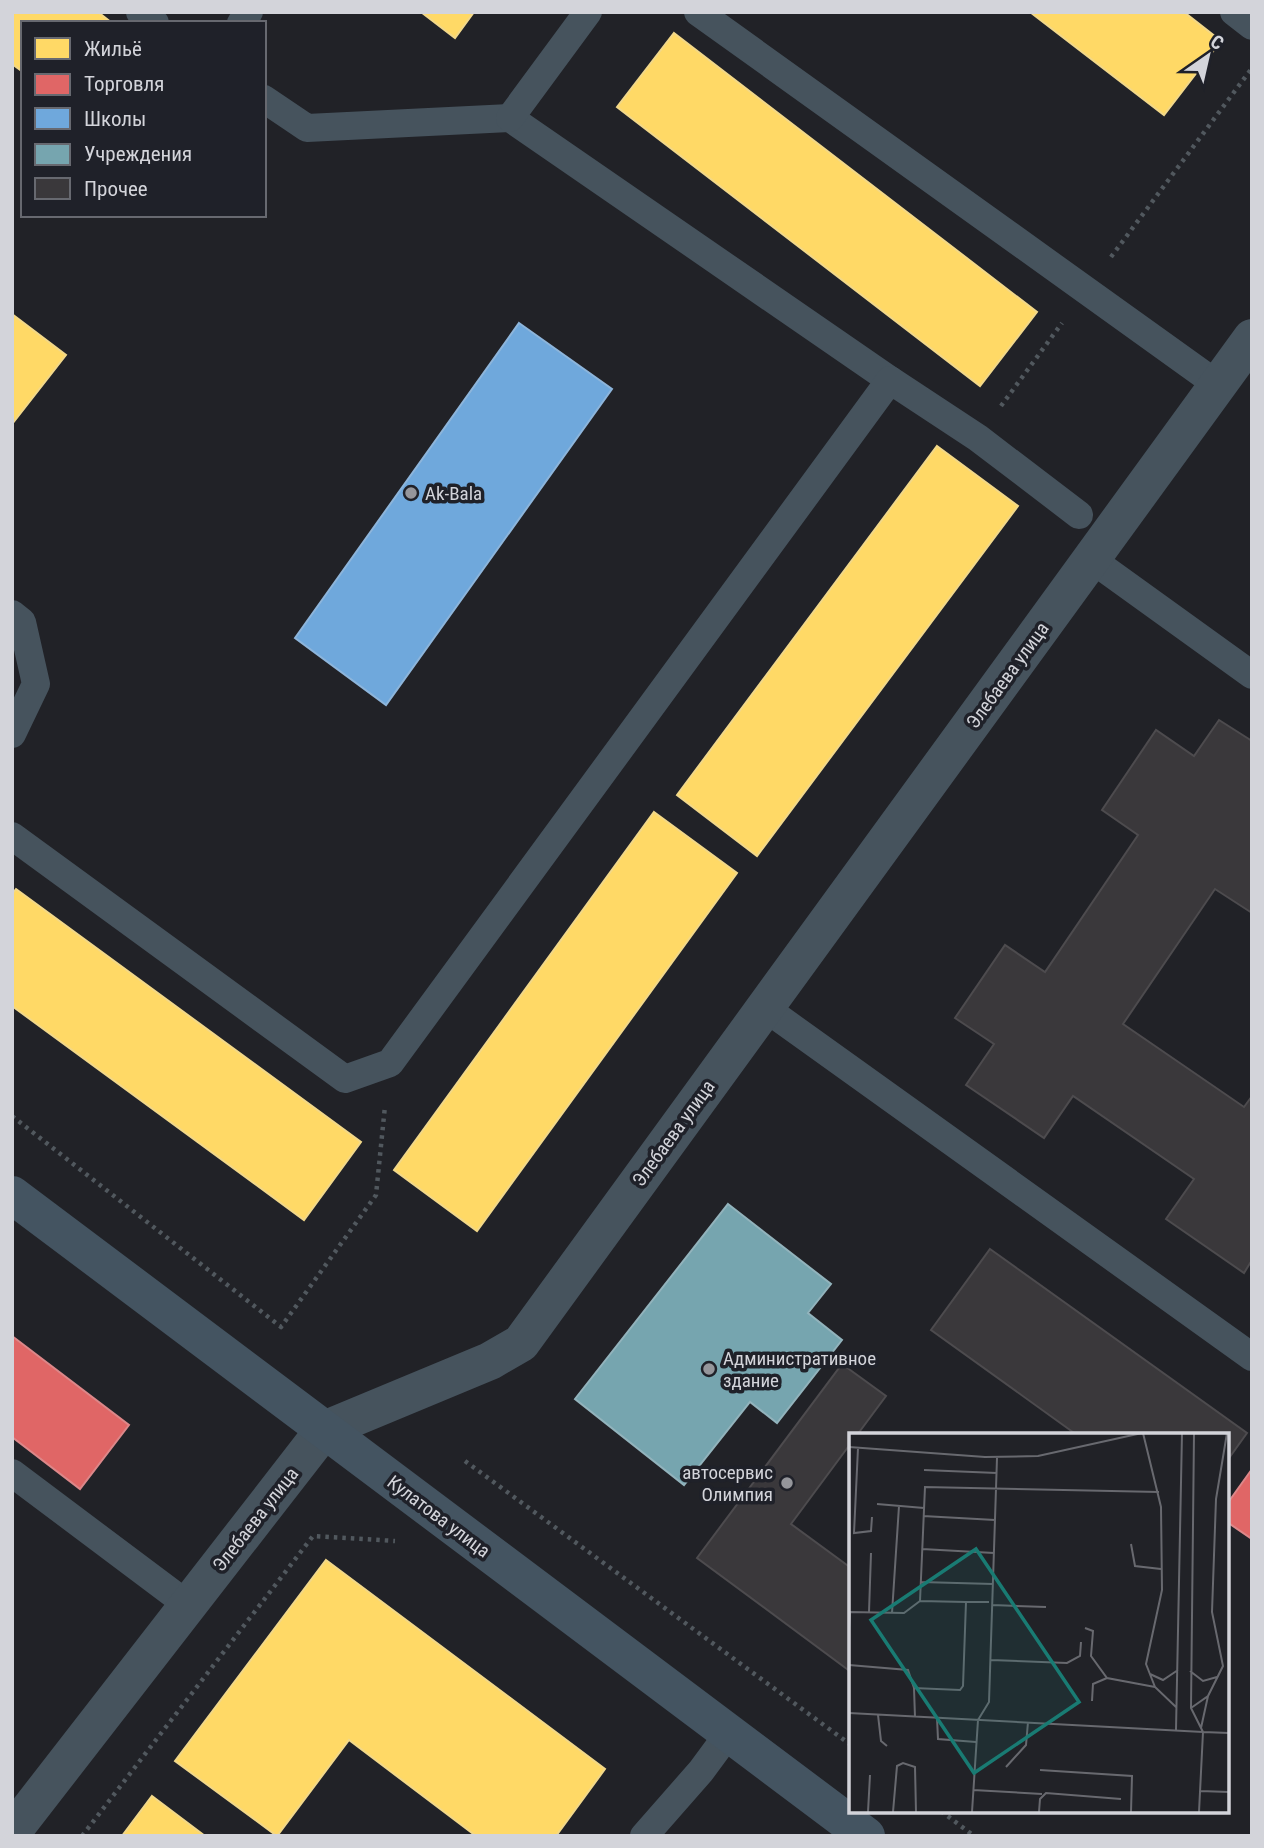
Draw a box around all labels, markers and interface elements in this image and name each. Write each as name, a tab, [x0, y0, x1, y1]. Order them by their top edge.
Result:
legend	[21, 21, 266, 217]
north arrow	[1173, 21, 1243, 91]
text: С	[1206, 30, 1228, 55]
text: Жильё	[84, 37, 142, 61]
text: Торговля	[84, 72, 164, 96]
text: Школы	[84, 107, 146, 131]
text: Учреждения	[84, 142, 192, 166]
text: Прочее	[84, 177, 148, 201]
place label: Ak-Bala	[425, 482, 482, 505]
marker: Ak-Bala	[403, 485, 419, 501]
street label: Элебаева улица	[961, 618, 1054, 733]
street label: Элебаева улица	[627, 1076, 720, 1191]
place label: Административное здание	[723, 1347, 876, 1392]
marker: Административное здание	[701, 1361, 717, 1377]
inset map	[849, 1433, 1229, 1813]
place label: автосервис Олимпия	[682, 1461, 773, 1506]
street label: Элебаева улица	[208, 1463, 303, 1576]
street label: Кулатова улица	[383, 1470, 495, 1563]
marker: автосервис Олимпия	[779, 1475, 795, 1491]

